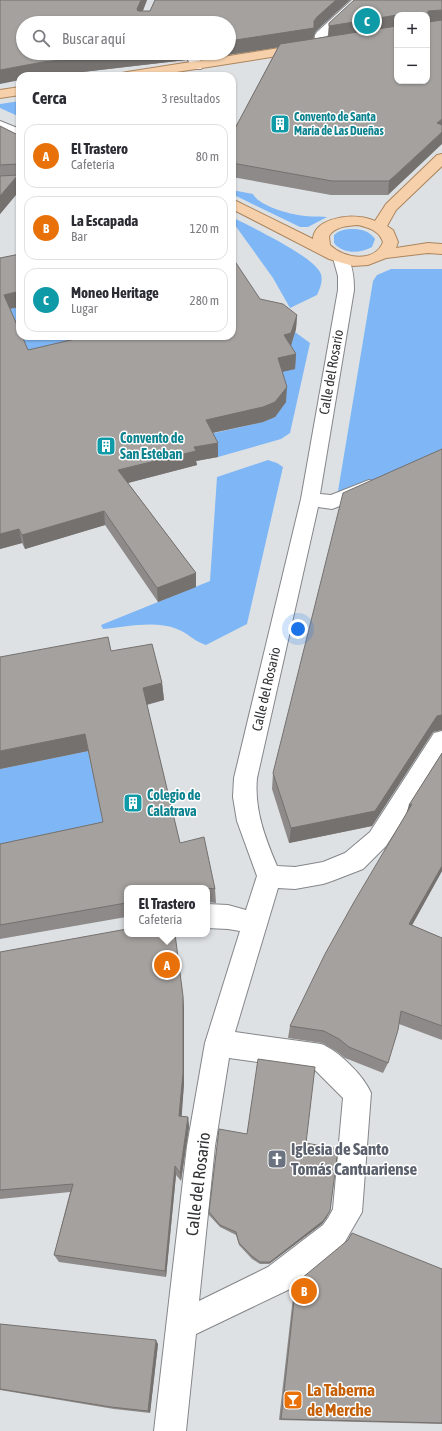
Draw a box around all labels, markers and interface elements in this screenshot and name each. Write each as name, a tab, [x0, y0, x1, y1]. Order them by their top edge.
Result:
pin: C	[354, 6, 380, 36]
map controls	[394, 12, 430, 84]
button: +	[394, 12, 430, 48]
search box	[16, 16, 236, 60]
icon: search	[30, 27, 52, 49]
text: Buscar aquí	[62, 30, 125, 47]
button: −	[394, 48, 430, 84]
text: Cerca	[32, 88, 67, 108]
text: 3 resultados	[161, 91, 220, 106]
place label: Convento de Santa María de Las Dueñas	[294, 110, 384, 138]
building icon: Convento de Santa María de Las Dueñas	[269, 113, 291, 135]
text: El Trastero	[71, 140, 128, 157]
text: A	[43, 149, 49, 164]
text: 80 m	[196, 149, 219, 164]
text: Cafetería	[71, 157, 115, 172]
text: La Escapada	[71, 212, 138, 229]
text: B	[43, 221, 49, 236]
text: 120 m	[190, 221, 219, 236]
text: Bar	[71, 229, 87, 244]
text: Moneo Heritage	[71, 284, 159, 301]
text: C	[43, 293, 49, 308]
text: 280 m	[190, 293, 219, 308]
text: Lugar	[71, 301, 98, 316]
street label: Calle del Rosario	[316, 328, 346, 416]
place label: Convento de San Esteban	[120, 430, 184, 462]
building icon: Convento de San Esteban	[95, 435, 117, 457]
your location	[288, 619, 308, 639]
street label: Calle del Rosario	[249, 645, 283, 733]
place label: Colegio de Calatrava	[147, 787, 201, 819]
building icon: Colegio de Calatrava	[122, 792, 144, 814]
popup	[124, 885, 210, 937]
text: El Trastero	[139, 895, 195, 912]
text: Cafetería	[139, 912, 182, 927]
pin: A	[154, 950, 180, 980]
street label: Calle del Rosario	[182, 1131, 214, 1237]
place label: Iglesia de Santo Tomás Cantuariense	[291, 1139, 418, 1179]
church icon: Iglesia de Santo Tomás Cantuariense	[266, 1148, 288, 1170]
pin: B	[291, 1276, 317, 1306]
place label: La Taberna de Merche	[307, 1380, 375, 1420]
bar icon: La Taberna de Merche	[282, 1389, 304, 1411]

